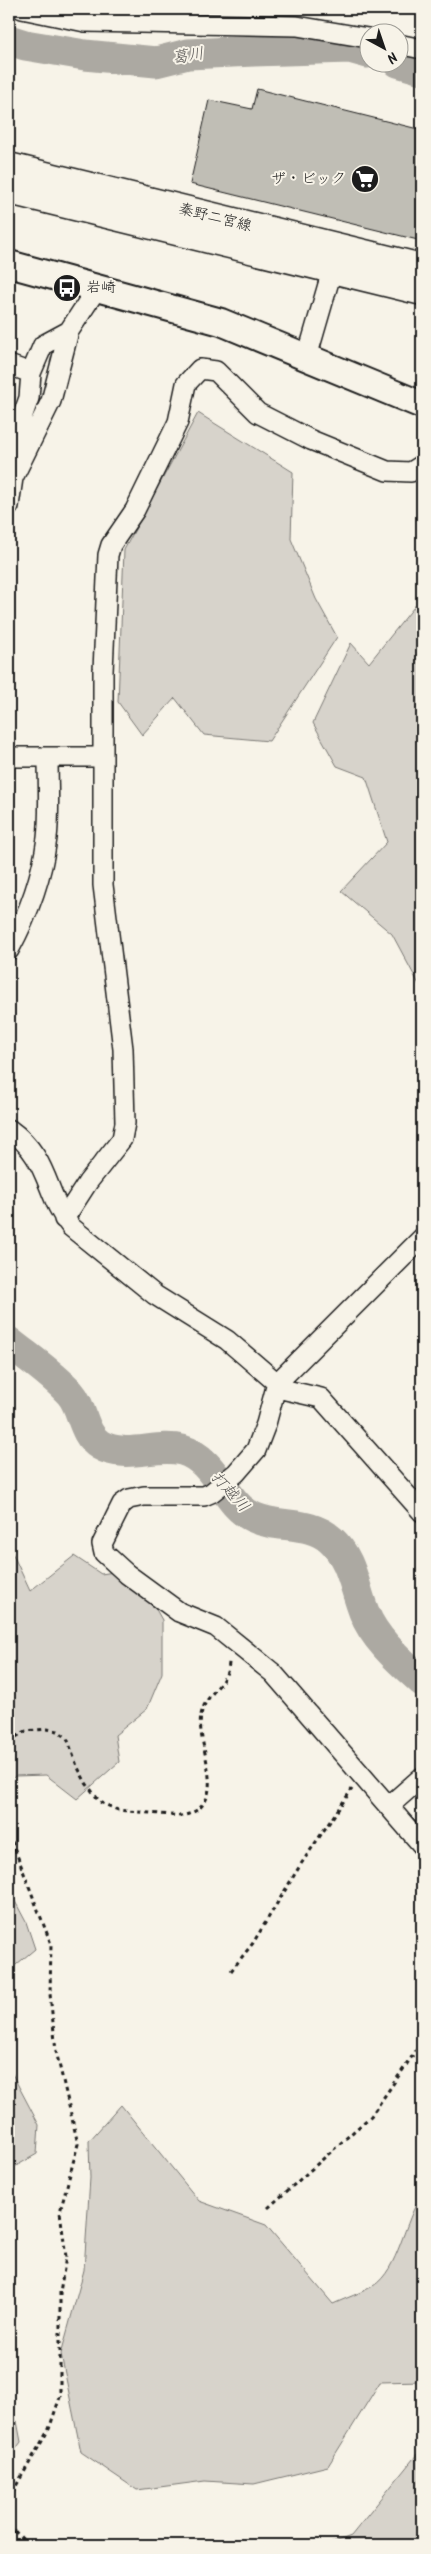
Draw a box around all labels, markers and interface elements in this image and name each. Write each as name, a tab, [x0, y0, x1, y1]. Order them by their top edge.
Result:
north arrow	[358, 22, 408, 72]
water label: 葛川	[170, 41, 206, 71]
text: N	[381, 46, 402, 69]
supermarket icon: ザ・ビック	[350, 164, 380, 194]
place label: ザ・ビック	[271, 167, 346, 191]
street label: 秦野二宮線	[176, 197, 254, 239]
bus stop icon: 岩崎	[52, 273, 82, 303]
place label: 岩崎	[86, 276, 116, 300]
water label: 打越川	[205, 1466, 255, 1518]

